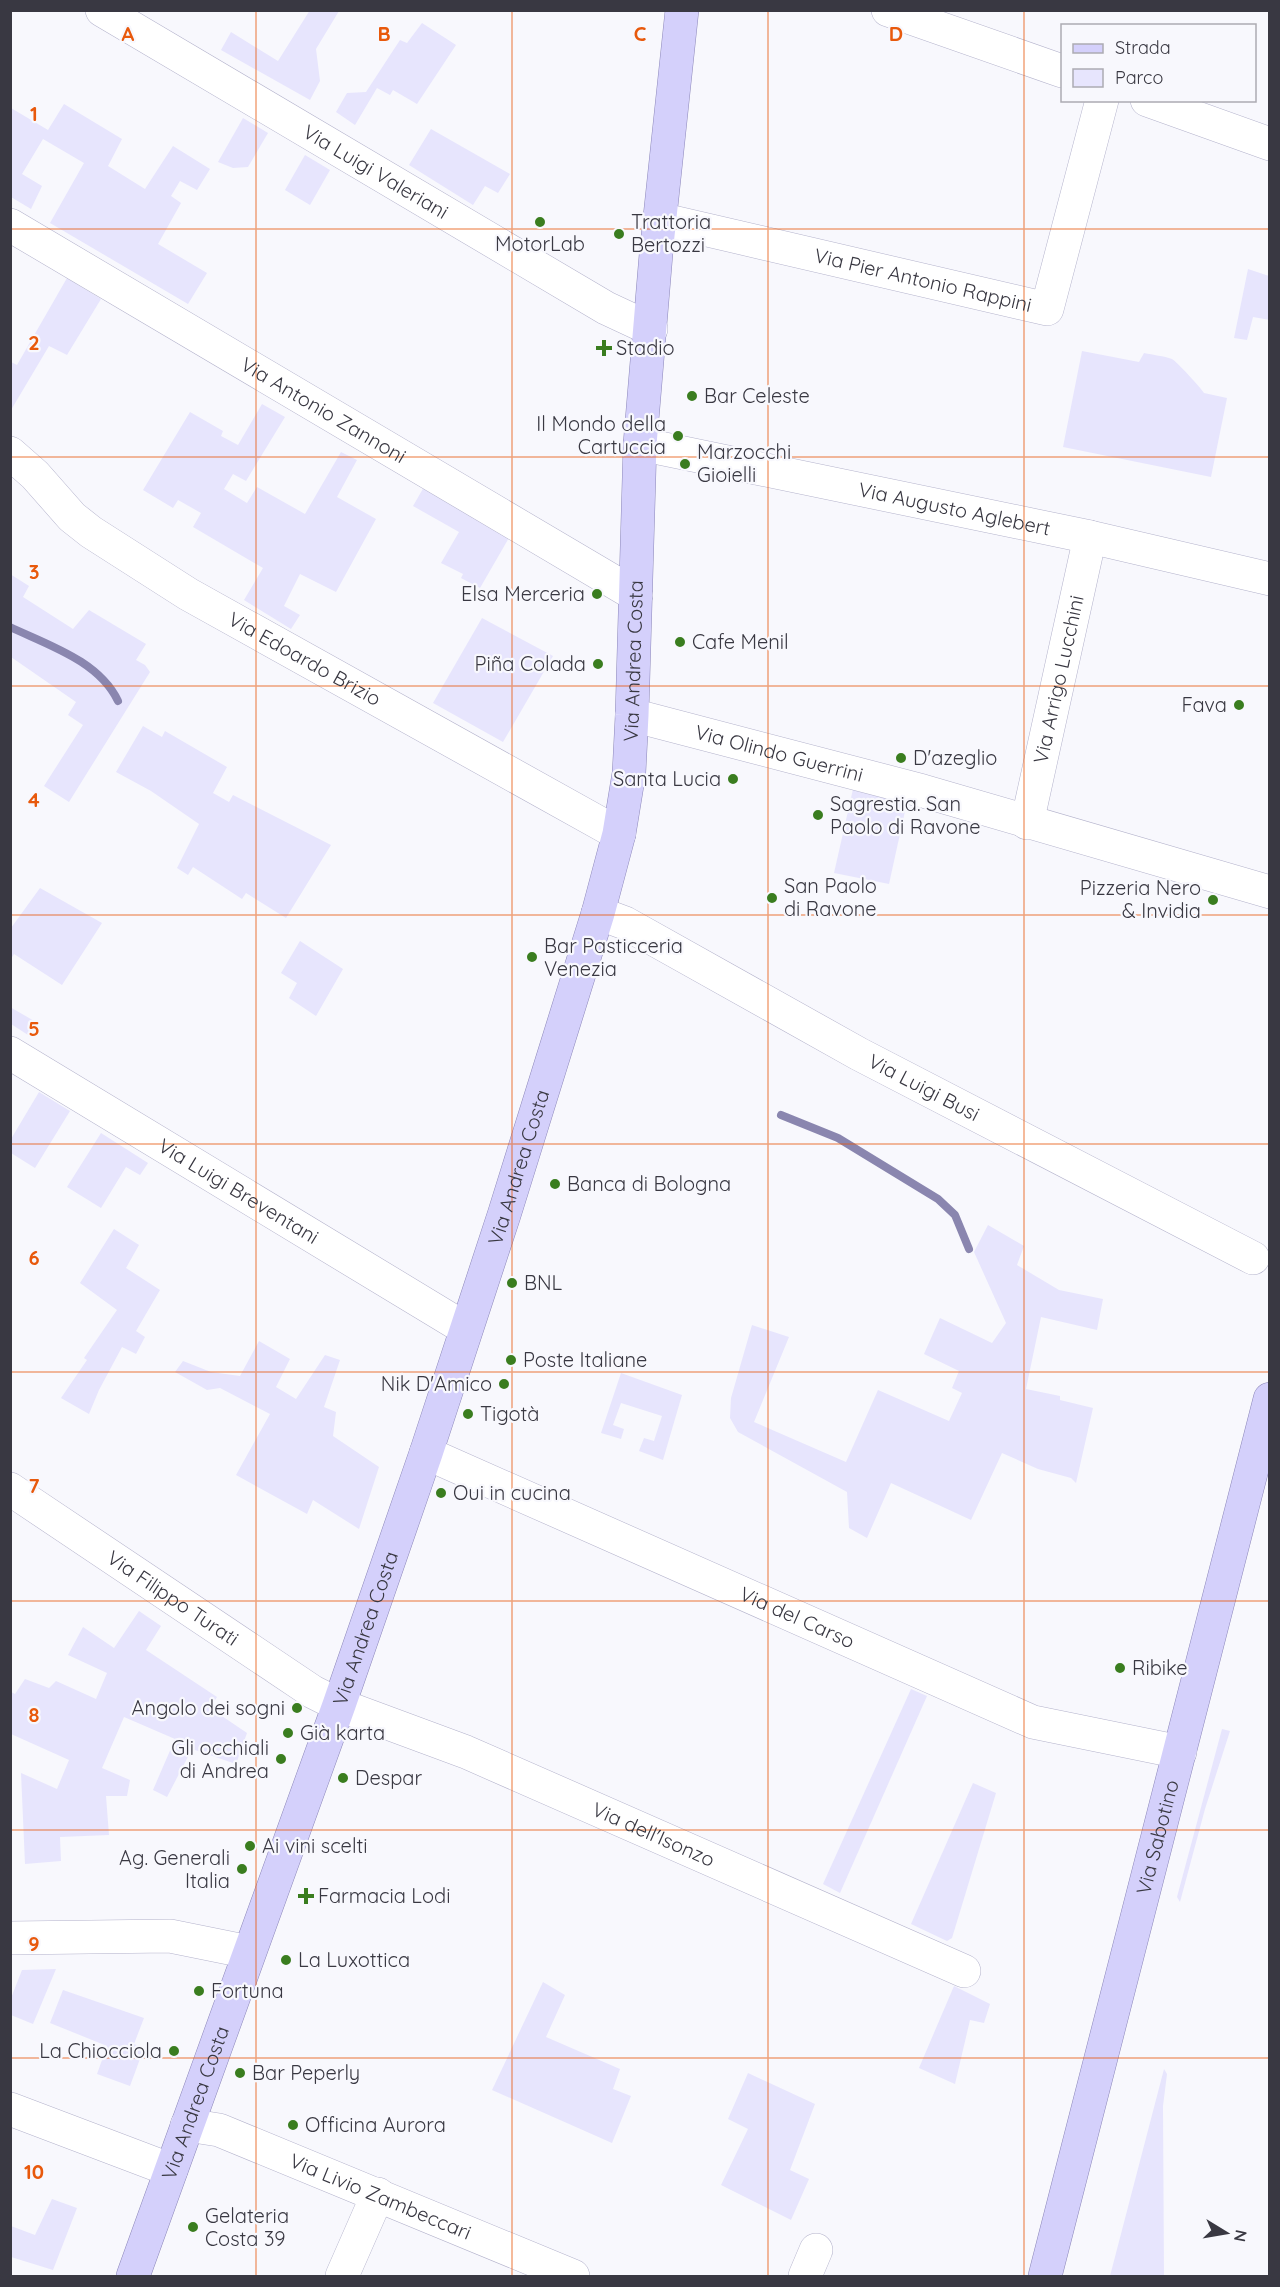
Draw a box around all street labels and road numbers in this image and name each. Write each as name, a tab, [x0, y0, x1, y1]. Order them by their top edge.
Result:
street label: Via Luigi Valeriani	[299, 119, 453, 224]
street label: Via Pier Antonio Rappini	[812, 242, 1034, 317]
street label: Via Antonio Zannoni	[236, 351, 411, 468]
street label: Via Augusto Aglebert	[856, 476, 1053, 541]
street label: Via Andrea Costa	[618, 580, 648, 742]
street label: Via Arrigo Lucchini	[1027, 593, 1089, 766]
street label: Via Edoardo Brizio	[224, 606, 385, 711]
street label: Via Olindo Guerrini	[692, 719, 866, 787]
street label: Via Luigi Busi	[864, 1048, 984, 1126]
street label: Via Andrea Costa	[482, 1086, 554, 1248]
street label: Via Luigi Breventani	[154, 1133, 324, 1249]
street label: Via Filippo Turati	[103, 1545, 244, 1651]
street label: Via Andrea Costa	[327, 1548, 403, 1709]
street label: Via del Carso	[736, 1581, 859, 1653]
street label: Via Sabotino	[1130, 1777, 1184, 1897]
street label: Via dell'Isonzo	[589, 1796, 719, 1872]
street label: Via Andrea Costa	[156, 2023, 234, 2183]
street label: Via Livio Zambeccari	[286, 2148, 475, 2245]

